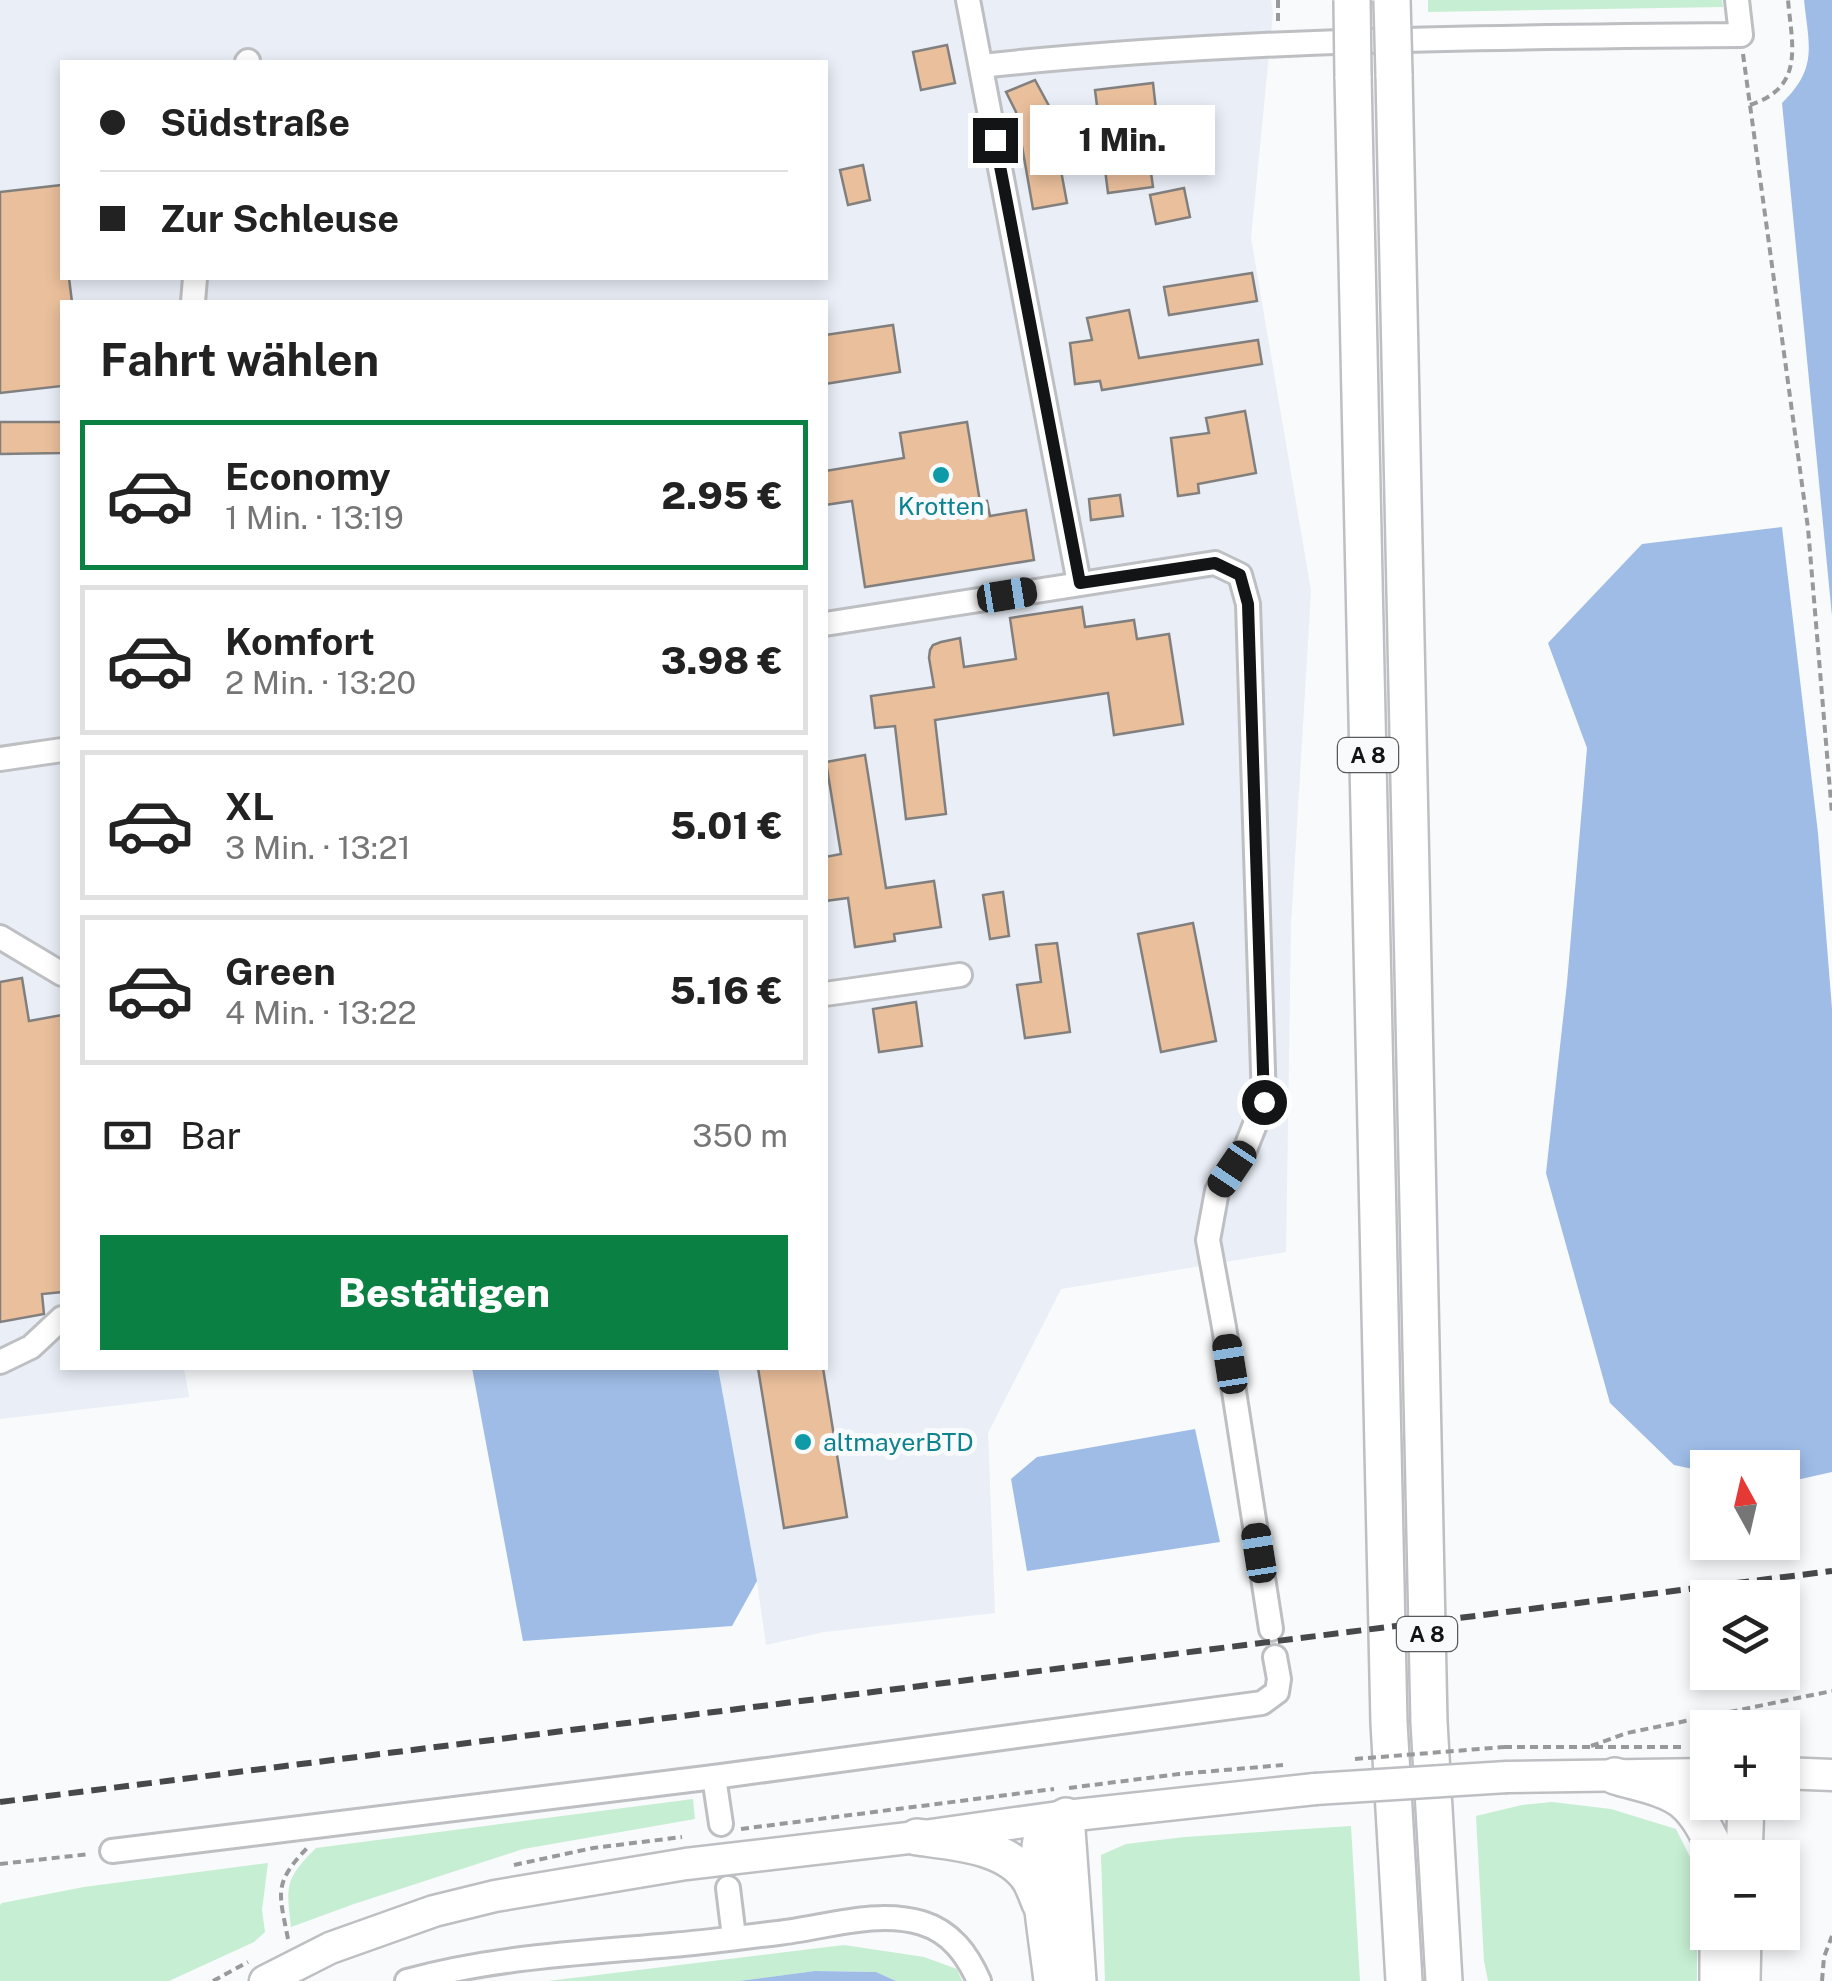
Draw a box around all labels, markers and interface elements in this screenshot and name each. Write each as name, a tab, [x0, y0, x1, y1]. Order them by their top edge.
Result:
text: Südstraße	[160, 100, 350, 145]
callout: 1 Min.	[1030, 105, 1215, 175]
route end	[973, 118, 1018, 163]
text: 1 Min.	[1078, 121, 1167, 158]
text: Zur Schleuse	[160, 196, 399, 241]
text: Fahrt wählen	[100, 333, 379, 386]
icon: car	[105, 450, 195, 540]
text: Economy	[225, 454, 391, 499]
marker: Krotten	[930, 464, 952, 486]
text: 2.95 €	[661, 473, 783, 518]
place label: Krotten	[898, 491, 984, 521]
text: 1 Min. · 13:19	[225, 499, 404, 536]
car	[975, 575, 1039, 615]
icon: car	[105, 615, 195, 705]
text: Komfort	[225, 619, 375, 664]
text: 3.98 €	[661, 638, 783, 683]
text: 2 Min. · 13:20	[225, 664, 416, 701]
road number: A 8	[1338, 738, 1398, 772]
icon: car	[105, 780, 195, 870]
text: XL	[225, 784, 274, 829]
text: 5.01 €	[670, 803, 783, 848]
text: 3 Min. · 13:21	[225, 829, 411, 866]
icon: car	[105, 945, 195, 1035]
text: Green	[225, 949, 336, 994]
text: 5.16 €	[669, 968, 783, 1013]
text: 4 Min. · 13:22	[225, 994, 417, 1031]
route start	[1242, 1080, 1287, 1125]
icon: cash	[100, 1108, 155, 1163]
text: Bar	[180, 1113, 241, 1158]
text: 350 m	[692, 1117, 788, 1154]
car	[1203, 1136, 1261, 1202]
button: Bestätigen	[100, 1235, 788, 1350]
car	[1210, 1332, 1250, 1396]
place label: altmayerBTD	[823, 1427, 974, 1457]
marker: altmayerBTD	[792, 1431, 814, 1453]
north arrow	[1690, 1450, 1800, 1560]
map controls	[1690, 1450, 1800, 1950]
car	[1239, 1521, 1279, 1585]
button: layers	[1690, 1580, 1800, 1690]
road number: A 8	[1397, 1617, 1457, 1651]
button: +	[1690, 1710, 1800, 1820]
button: −	[1690, 1840, 1800, 1950]

